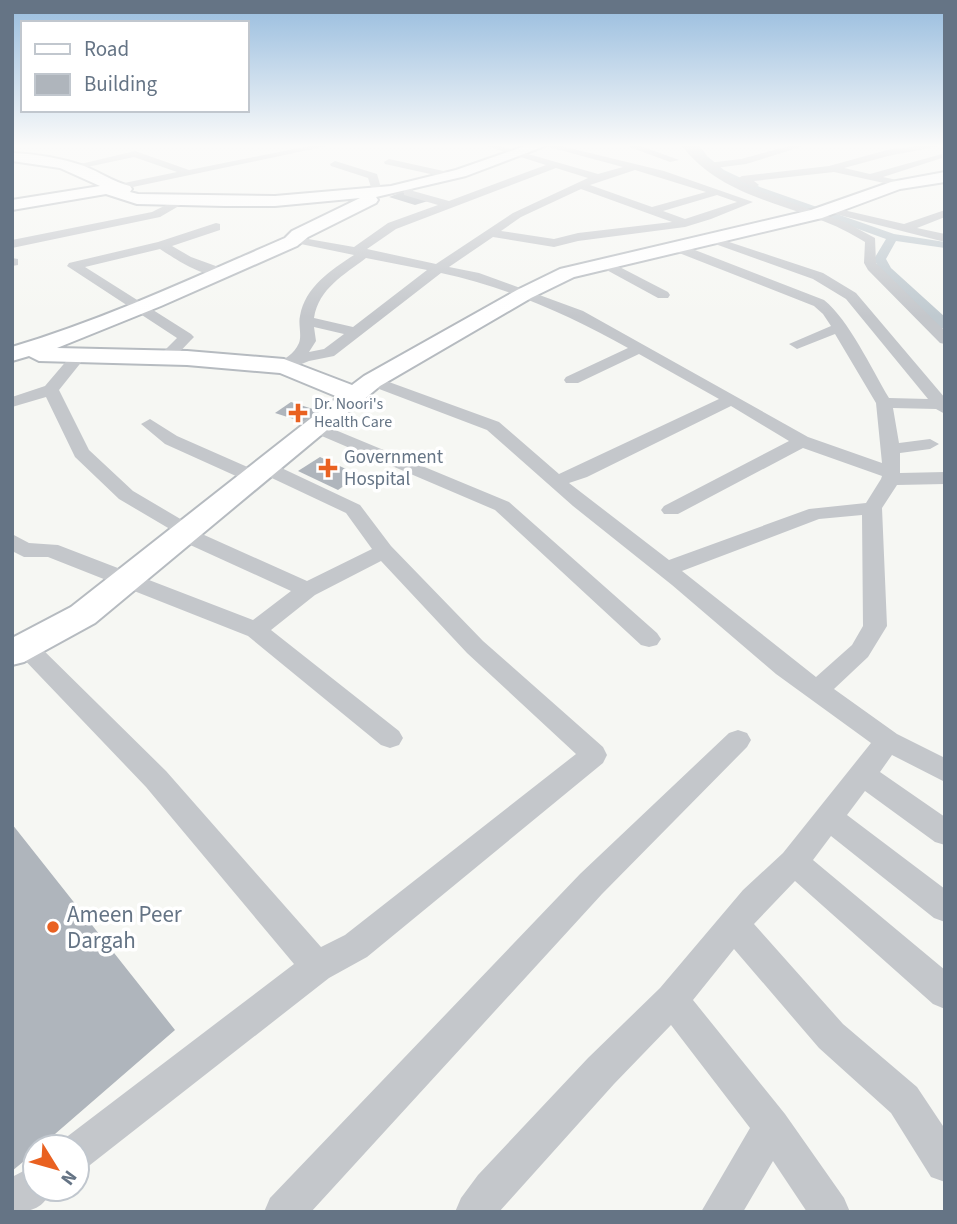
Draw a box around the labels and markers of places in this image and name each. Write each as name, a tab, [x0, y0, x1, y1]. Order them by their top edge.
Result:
place label: Dr. Noori's Health Care	[314, 393, 392, 433]
marker: Dr. Noori's Health Care	[288, 403, 308, 423]
place label: Government Hospital	[344, 444, 444, 493]
marker: Government Hospital	[318, 458, 338, 478]
place label: Ameen Peer Dargah	[67, 898, 183, 957]
marker: Ameen Peer Dargah	[45, 919, 61, 935]

